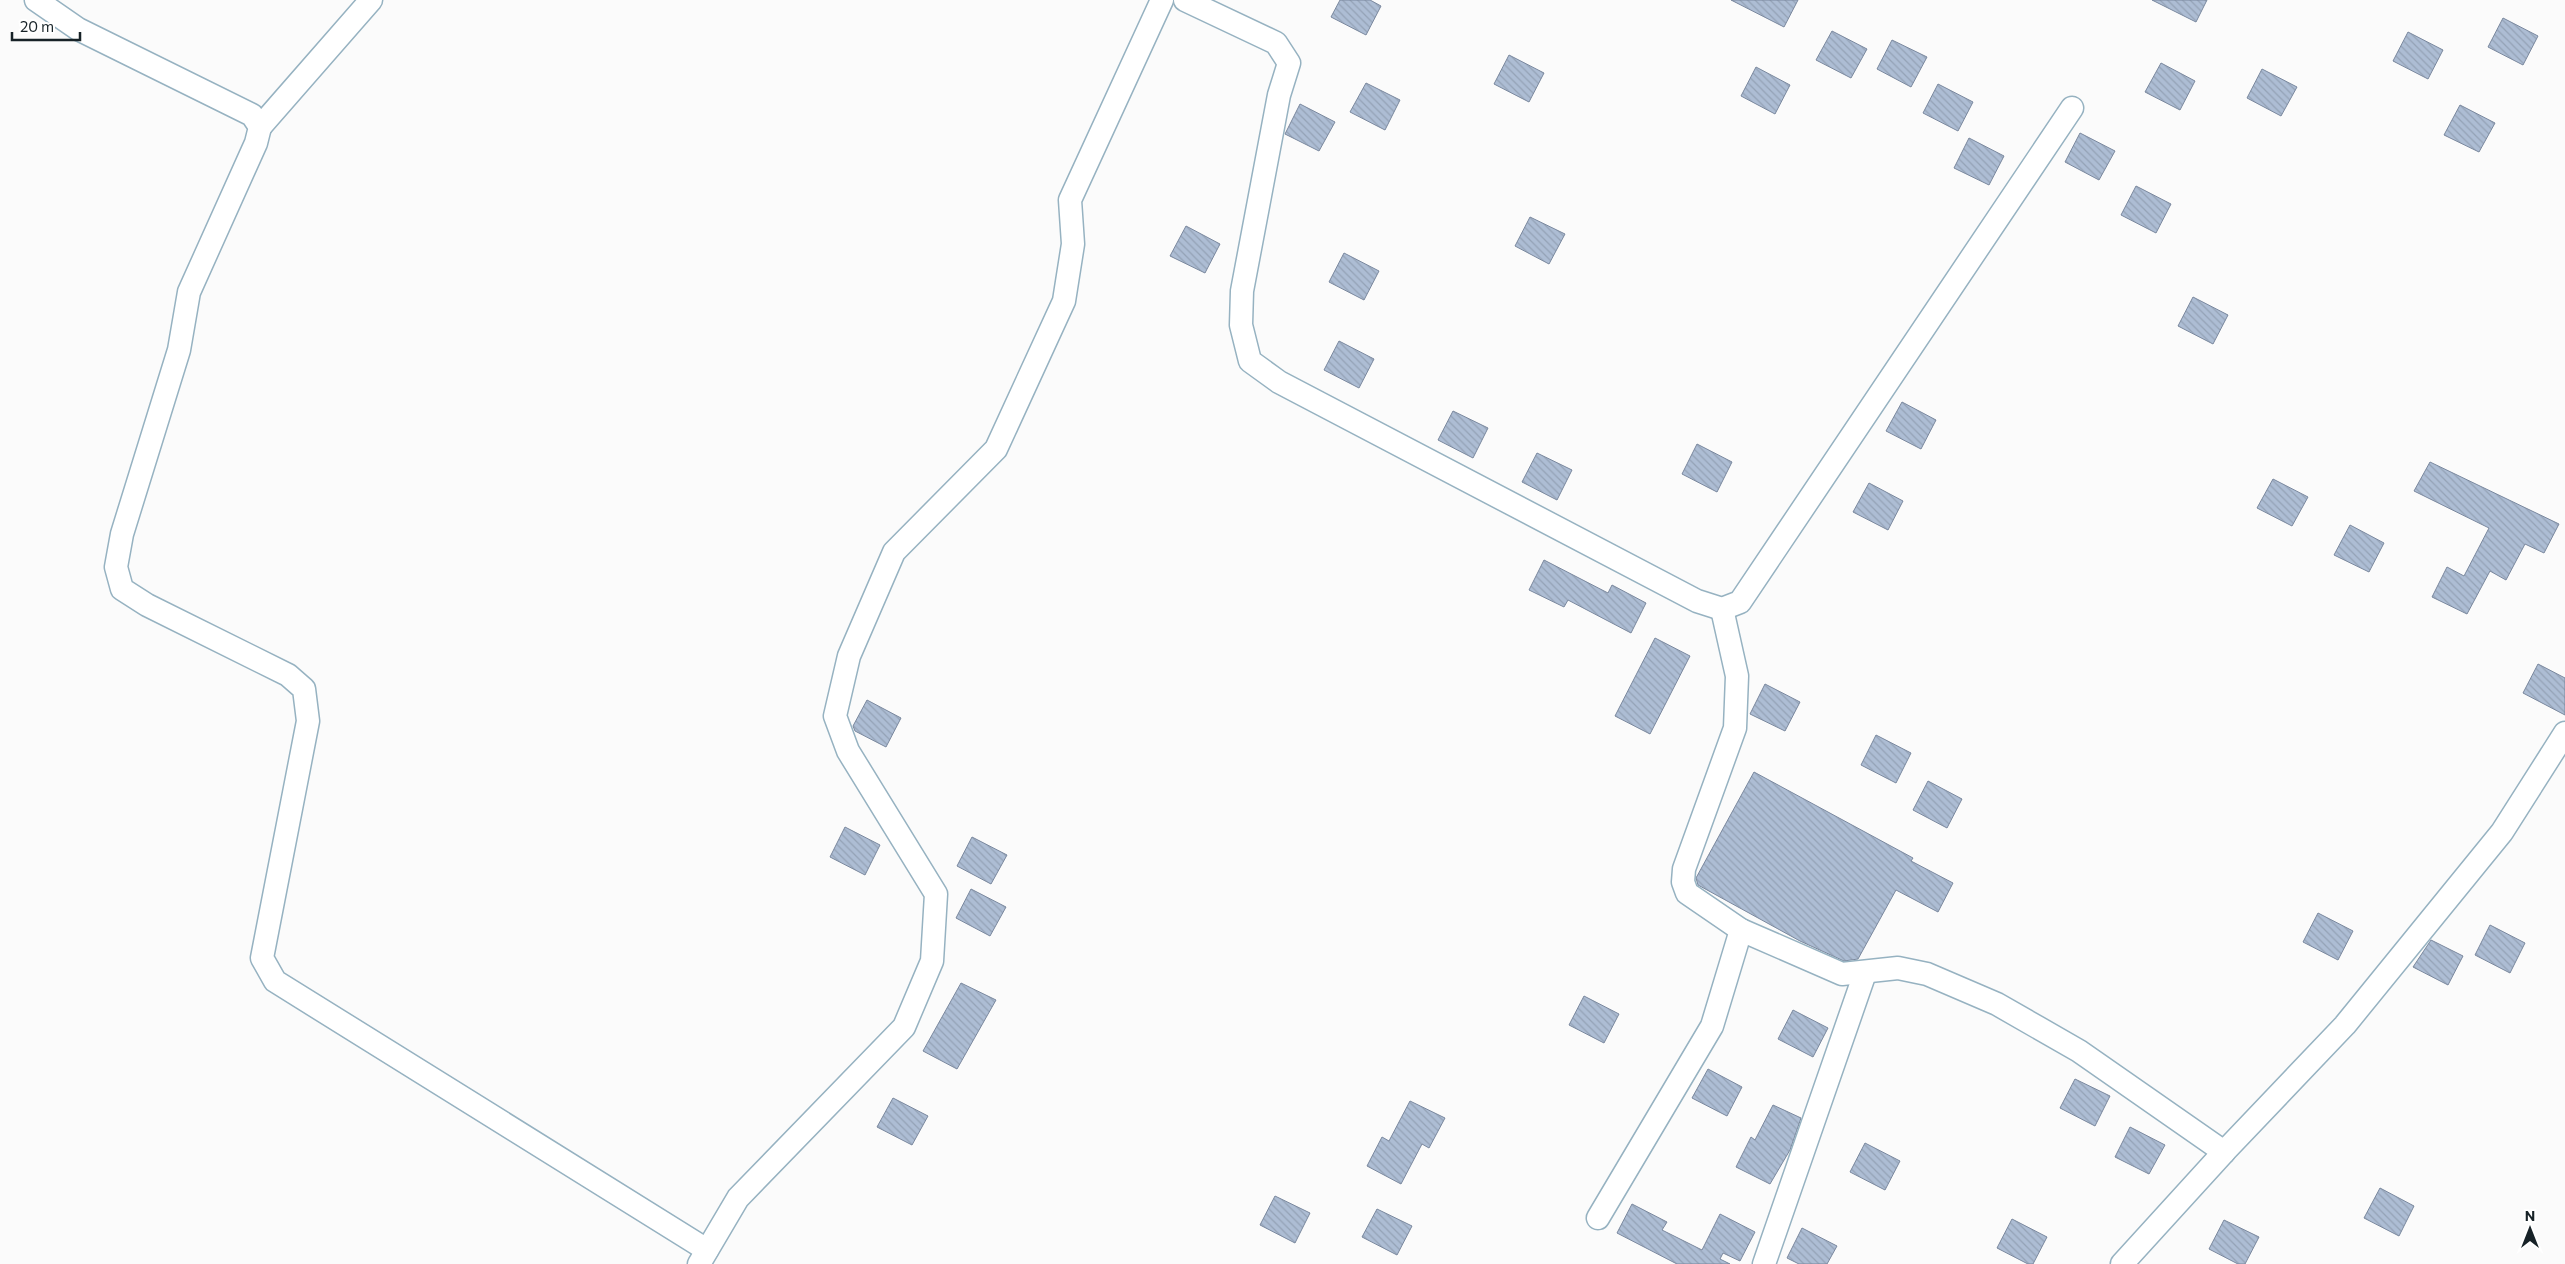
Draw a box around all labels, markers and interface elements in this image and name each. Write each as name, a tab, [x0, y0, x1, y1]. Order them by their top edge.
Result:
scale bar	[12, 10, 80, 42]
text: 20 m	[20, 17, 54, 35]
north arrow	[2505, 1204, 2555, 1254]
text: N	[2525, 1207, 2535, 1224]

